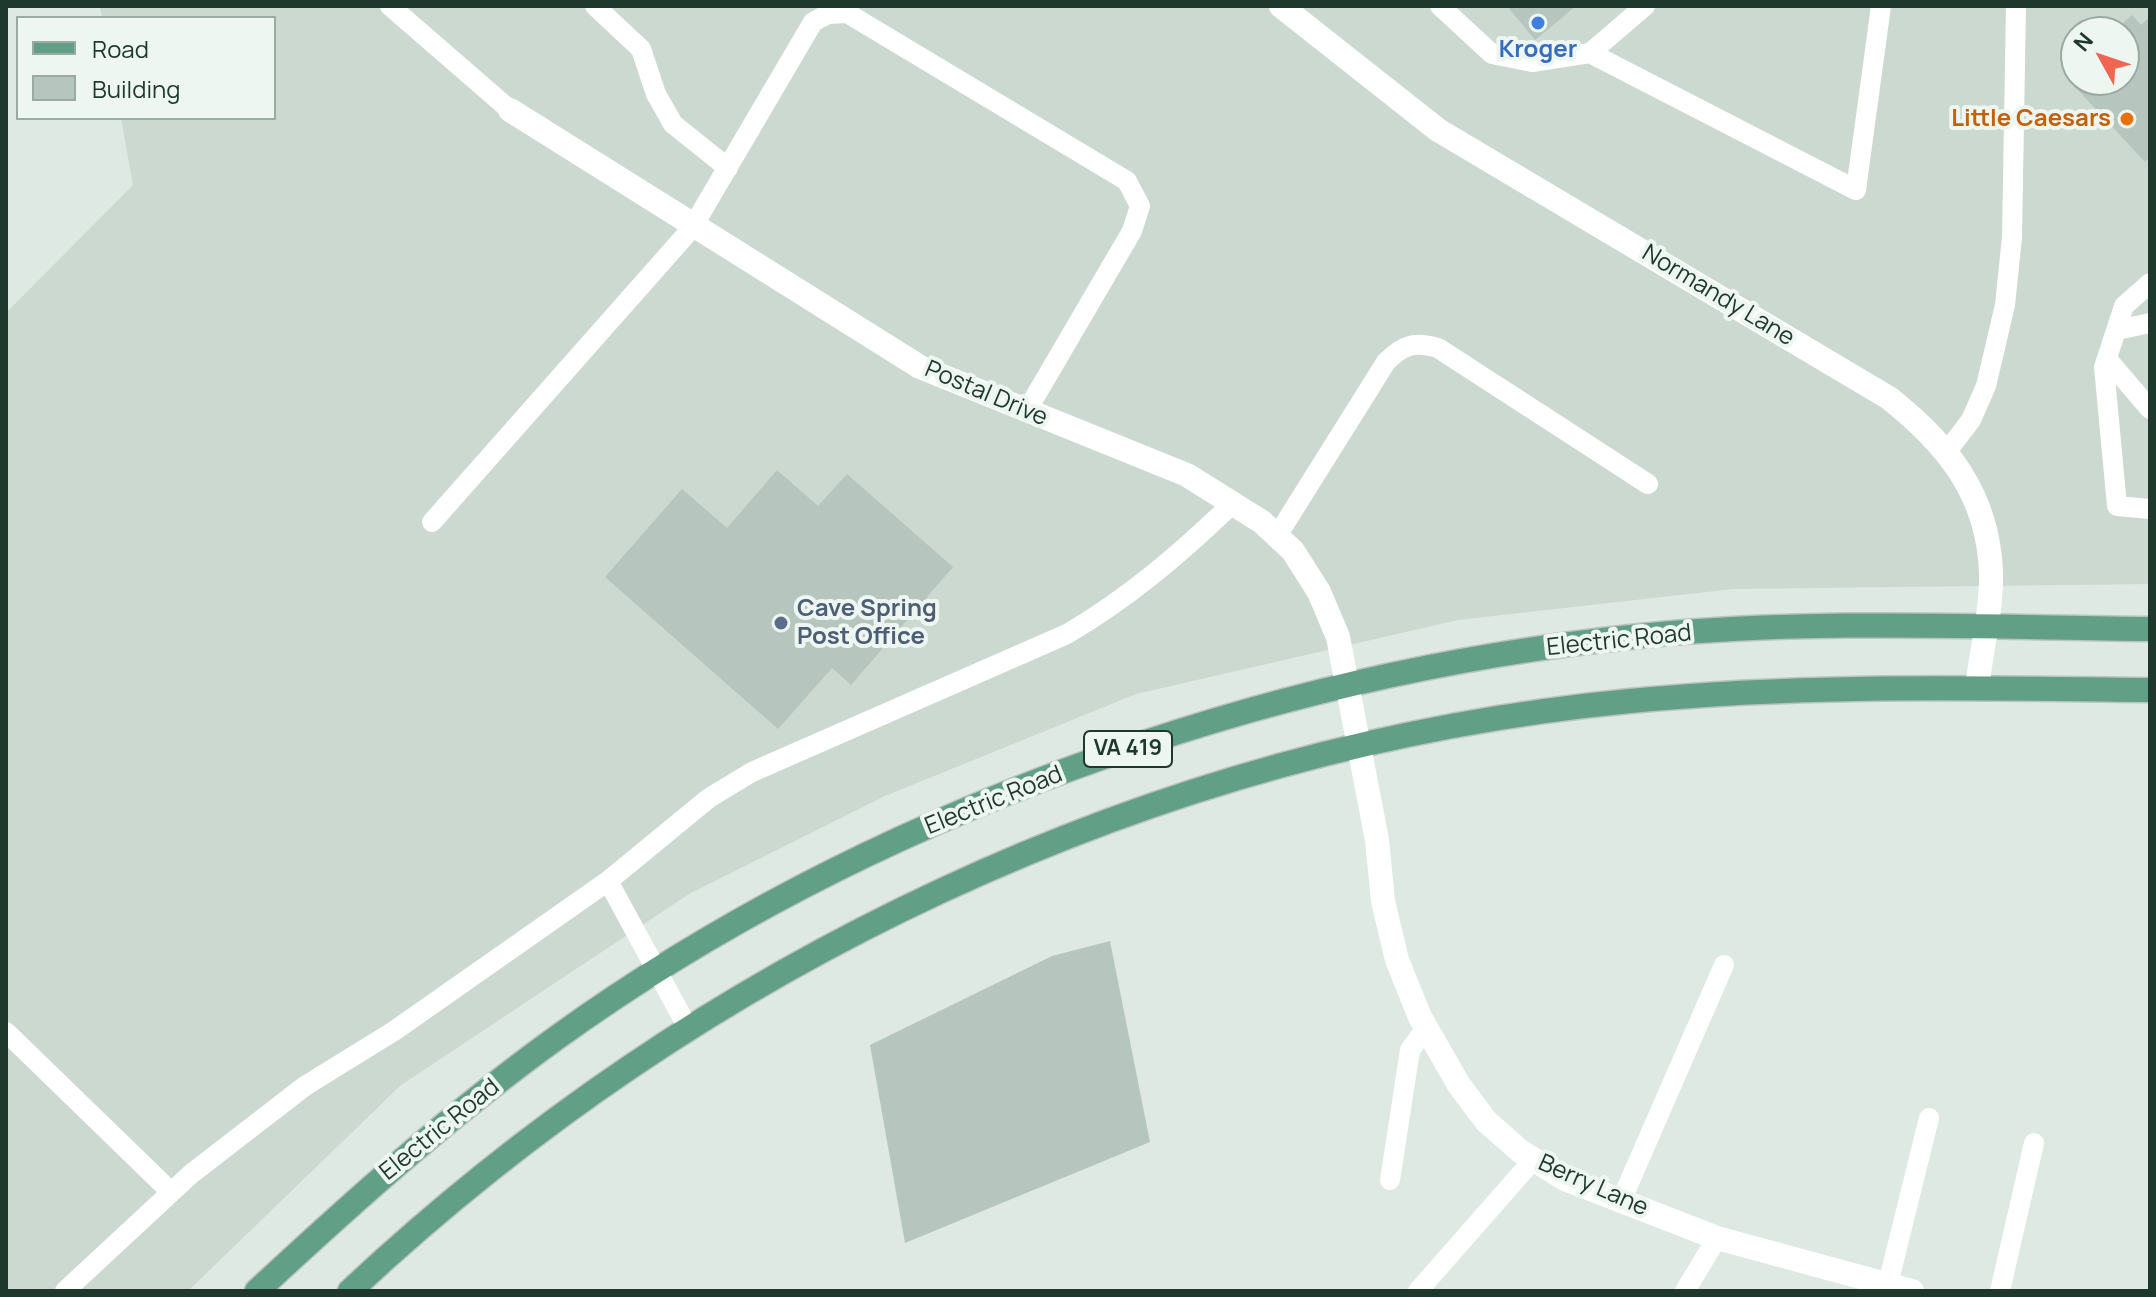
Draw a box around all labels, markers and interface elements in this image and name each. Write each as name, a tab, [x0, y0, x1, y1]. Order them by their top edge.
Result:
marker: Kroger	[1529, 14, 1547, 32]
legend	[16, 16, 276, 120]
north arrow	[2060, 16, 2140, 96]
text: N	[2067, 26, 2100, 58]
text: Road	[92, 32, 149, 65]
place label: Kroger	[1499, 36, 1577, 64]
text: Building	[92, 72, 180, 105]
place label: Little Caesars	[1951, 105, 2111, 133]
marker: Little Caesars	[2118, 110, 2136, 128]
street label: Normandy Lane	[1637, 239, 1799, 353]
street label: Postal Drive	[920, 355, 1052, 433]
place label: Cave Spring Post Office	[797, 595, 937, 651]
marker: Cave Spring Post Office	[772, 614, 790, 632]
street label: Electric Road	[1545, 619, 1693, 663]
road number: VA 419	[1084, 731, 1172, 767]
street label: Electric Road	[921, 760, 1067, 842]
street label: Electric Road	[374, 1073, 506, 1187]
street label: Berry Lane	[1534, 1149, 1652, 1223]

